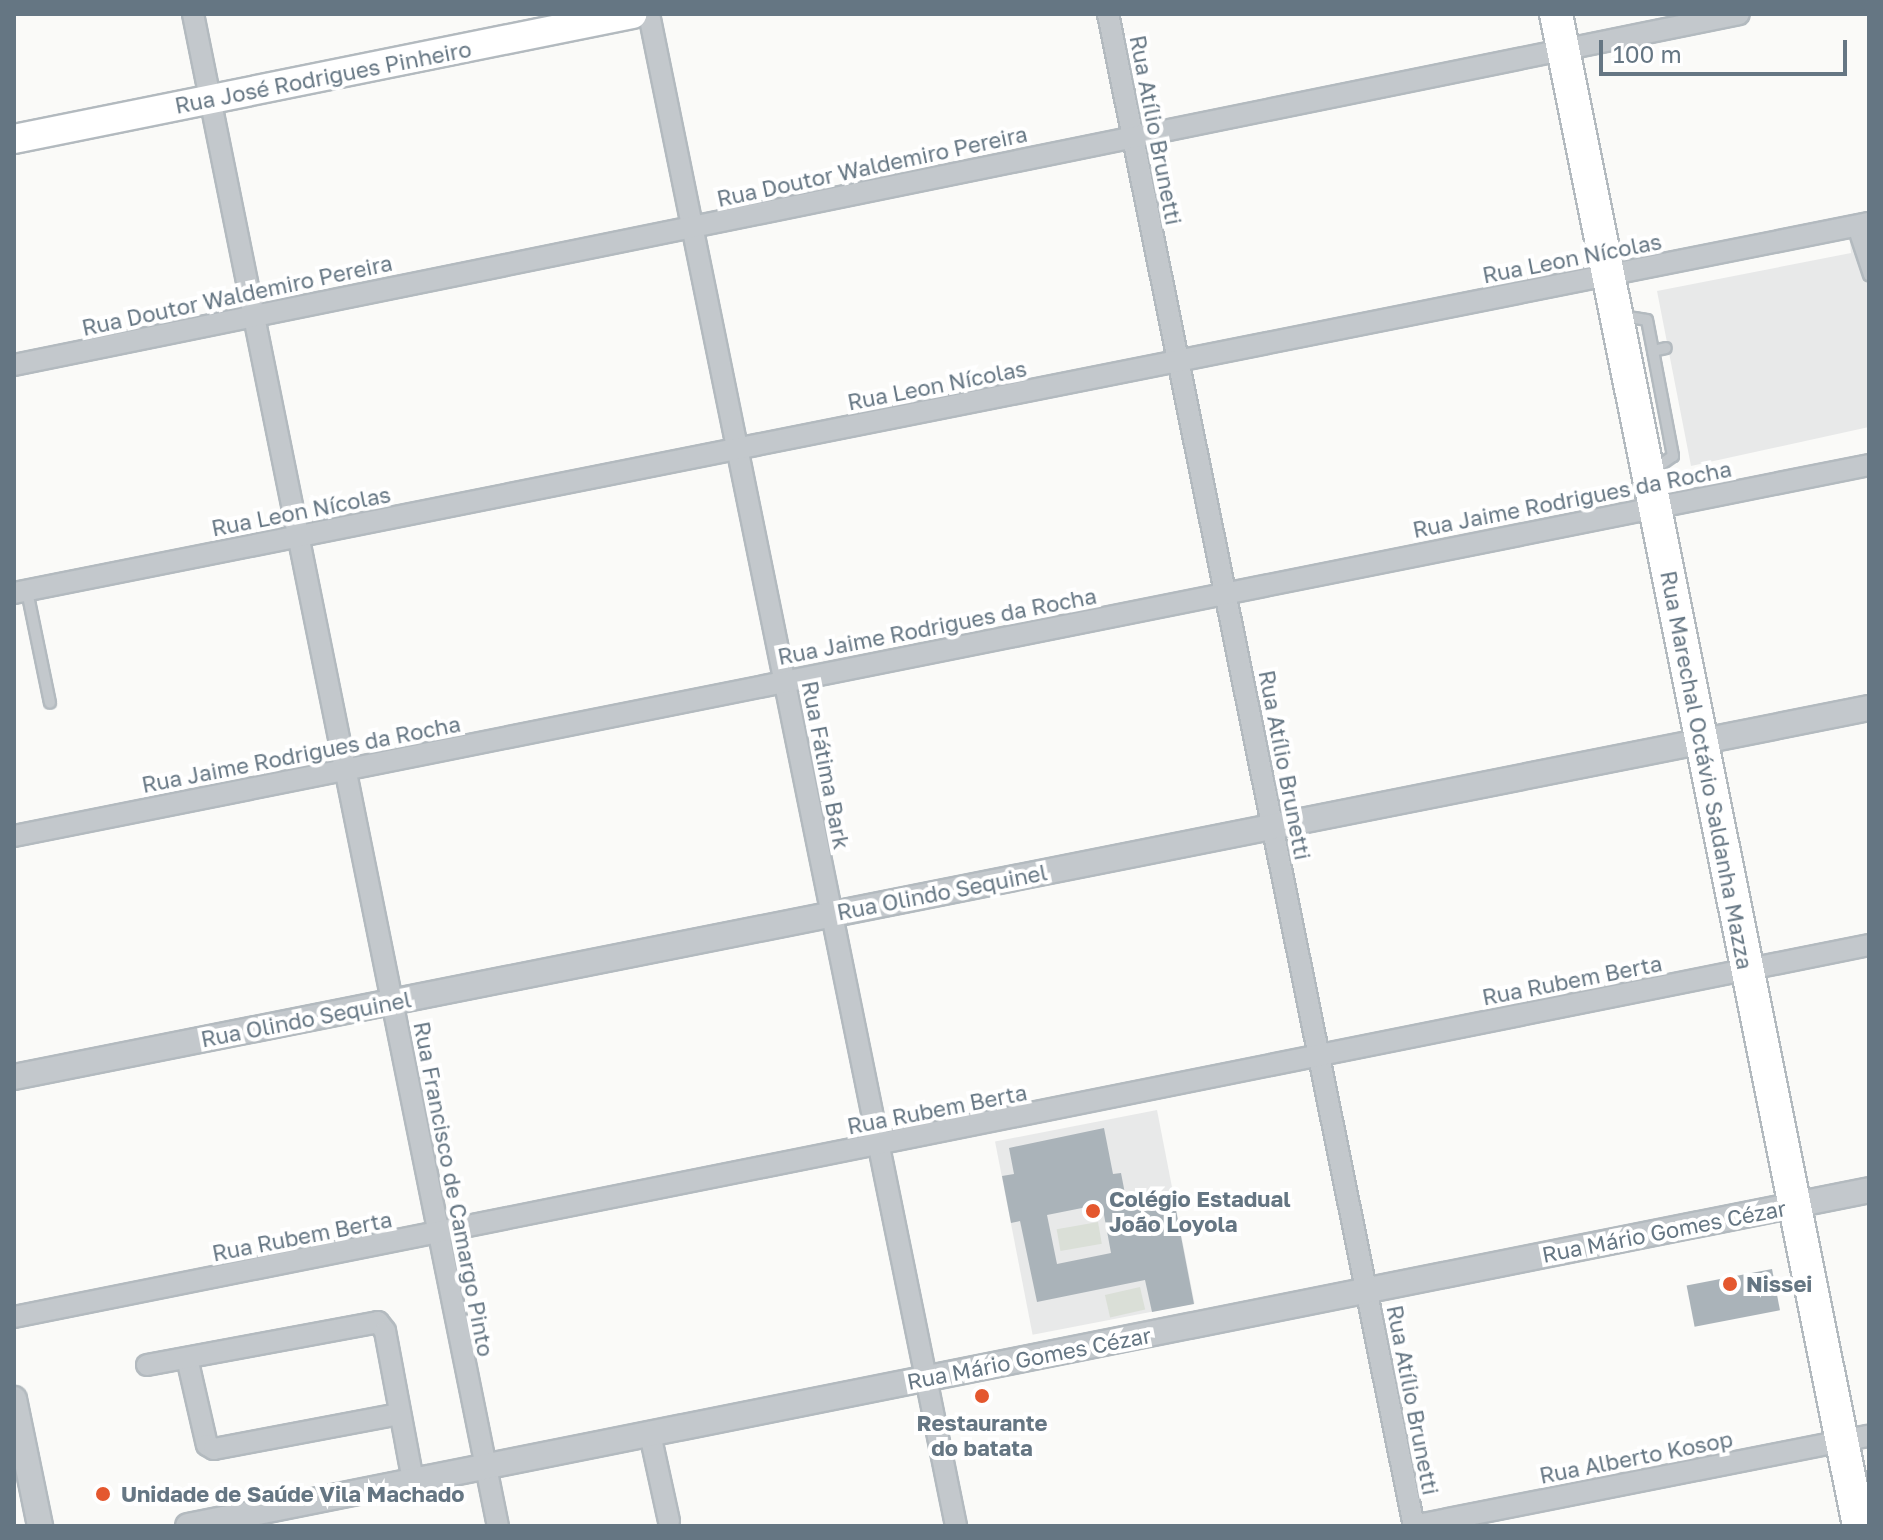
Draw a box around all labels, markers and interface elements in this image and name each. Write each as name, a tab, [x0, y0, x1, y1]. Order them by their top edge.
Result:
scale bar	[1603, 24, 1851, 74]
street label: Rua Atílio Brunetti	[1125, 33, 1187, 227]
street label: Rua José Rodrigues Pinheiro	[173, 35, 473, 119]
text: 100 m	[1613, 39, 1682, 68]
street label: Rua Doutor Waldemiro Pereira	[714, 120, 1030, 212]
street label: Rua Leon Nícolas	[1480, 228, 1664, 288]
street label: Rua Doutor Waldemiro Pereira	[79, 249, 395, 341]
street label: Rua Leon Nícolas	[845, 355, 1029, 415]
street label: Rua Jaime Rodrigues da Rocha	[1410, 455, 1734, 543]
street label: Rua Leon Nícolas	[209, 481, 393, 541]
street label: Rua Marechal Octávio Saldanha Mazza	[1655, 568, 1759, 972]
street label: Rua Jaime Rodrigues da Rocha	[775, 582, 1099, 670]
street label: Rua Atílio Brunetti	[1254, 668, 1316, 862]
street label: Rua Fátima Bark	[797, 679, 855, 851]
street label: Rua Jaime Rodrigues da Rocha	[139, 710, 463, 798]
street label: Rua Olindo Sequinel	[835, 859, 1049, 925]
street label: Rua Rubem Berta	[1480, 950, 1664, 1010]
street label: Rua Olindo Sequinel	[199, 986, 413, 1052]
street label: Rua Francisco de Camargo Pinto	[409, 1019, 499, 1359]
street label: Rua Rubem Berta	[845, 1079, 1029, 1139]
place label: Colégio Estadual João Loyola	[1109, 1185, 1291, 1236]
street label: Rua Mário Gomes Cézar	[1540, 1194, 1788, 1268]
marker: Colégio Estadual João Loyola	[1084, 1202, 1102, 1220]
street label: Rua Rubem Berta	[210, 1206, 394, 1266]
place label: Nissei	[1746, 1271, 1812, 1297]
marker: Nissei	[1721, 1275, 1739, 1293]
street label: Rua Atílio Brunetti	[1382, 1303, 1444, 1497]
street label: Rua Mário Gomes Cézar	[905, 1321, 1153, 1395]
marker: Restaurante do batata	[973, 1387, 991, 1405]
place label: Restaurante do batata	[917, 1409, 1047, 1460]
street label: Rua Alberto Kosop	[1537, 1425, 1735, 1489]
place label: Unidade de Saúde Vila Machado	[121, 1481, 464, 1507]
marker: Unidade de Saúde Vila Machado	[92, 1483, 114, 1505]

